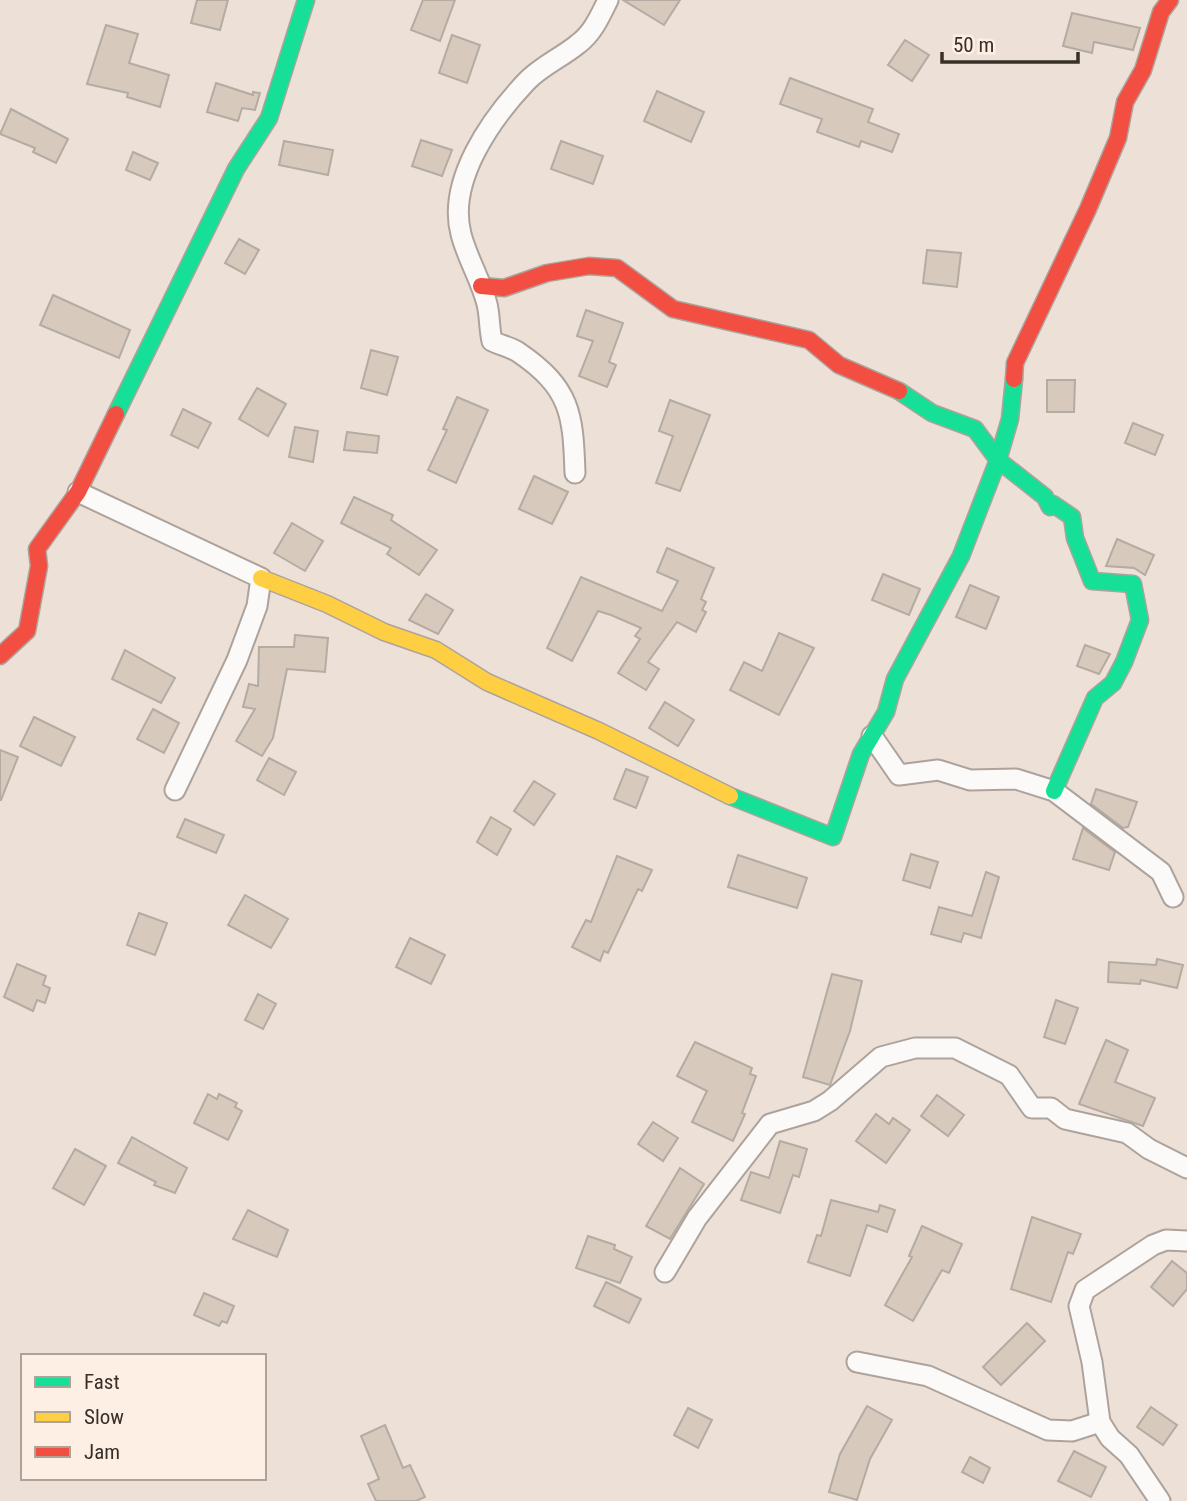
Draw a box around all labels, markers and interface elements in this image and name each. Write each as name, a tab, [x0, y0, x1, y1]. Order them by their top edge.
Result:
scale bar	[942, 21, 1078, 65]
text: 50 m	[953, 33, 994, 57]
legend	[21, 1354, 266, 1480]
text: Fast	[84, 1370, 120, 1394]
text: Slow	[84, 1405, 124, 1429]
text: Jam	[84, 1440, 120, 1464]

